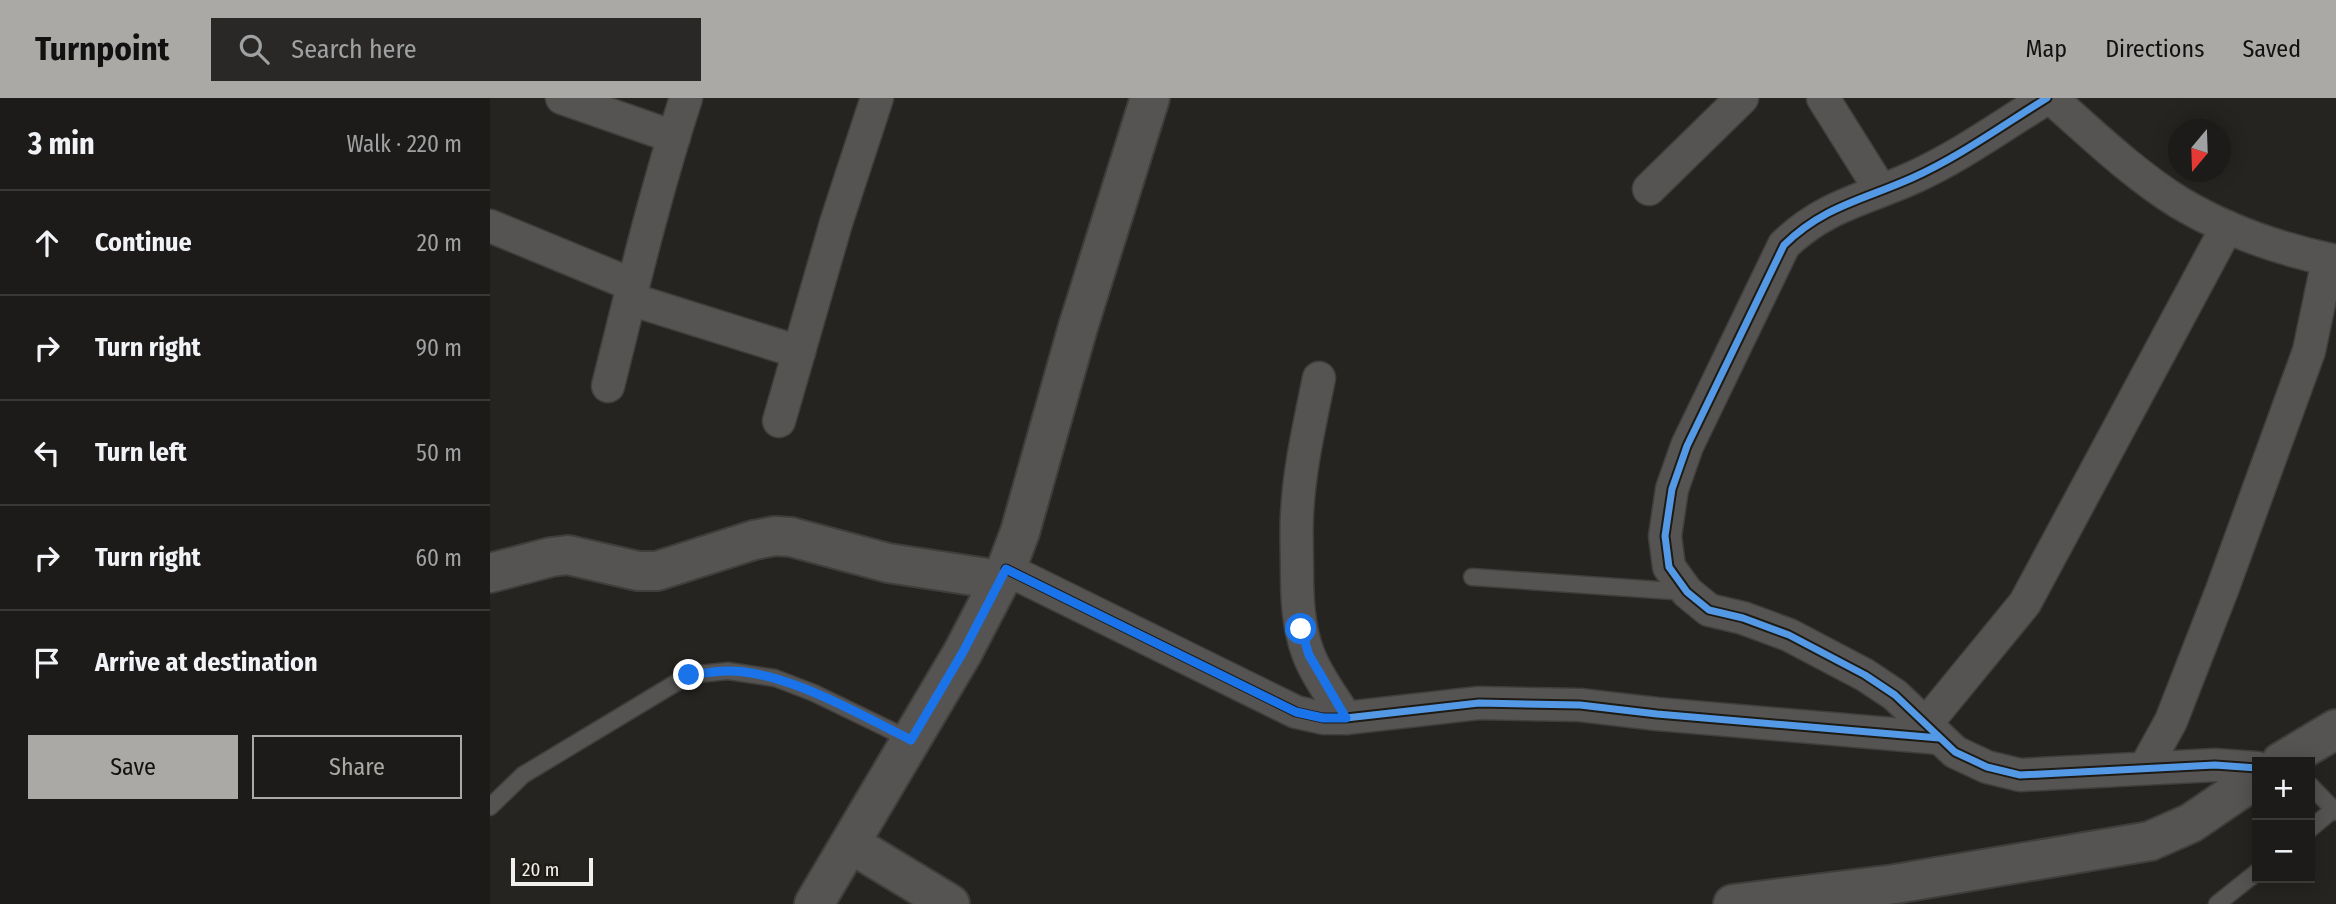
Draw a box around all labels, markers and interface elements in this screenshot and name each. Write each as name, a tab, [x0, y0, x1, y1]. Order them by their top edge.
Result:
search box	[211, 18, 701, 81]
text: Turnpoint	[35, 29, 169, 69]
icon: search	[235, 30, 273, 68]
text: Search here	[291, 34, 417, 65]
text: Map	[2026, 35, 2067, 63]
text: Directions	[2105, 35, 2204, 63]
text: Saved	[2242, 35, 2301, 63]
north arrow	[2168, 119, 2231, 182]
text: 3 min	[28, 126, 95, 162]
text: Walk · 220 m	[347, 130, 462, 158]
icon: ahead	[28, 224, 66, 262]
text: Continue	[95, 227, 192, 258]
text: 20 m	[417, 229, 462, 257]
icon: right	[28, 329, 66, 367]
text: Turn right	[95, 332, 201, 363]
text: 90 m	[416, 334, 462, 362]
icon: left	[28, 434, 66, 472]
text: Turn left	[95, 437, 187, 468]
text: 50 m	[416, 439, 462, 467]
icon: right	[28, 539, 66, 577]
text: Turn right	[95, 542, 201, 573]
text: 60 m	[416, 544, 462, 572]
route start	[1285, 613, 1316, 644]
icon: arrive	[28, 644, 66, 682]
text: Arrive at destination	[95, 647, 318, 678]
route end	[673, 659, 704, 690]
button: Save	[28, 735, 238, 799]
button: Share	[252, 735, 462, 799]
map controls	[2252, 757, 2315, 883]
button: +	[2252, 757, 2315, 820]
button: −	[2252, 820, 2315, 883]
scale bar	[511, 855, 593, 887]
text: 20 m	[522, 858, 559, 881]

